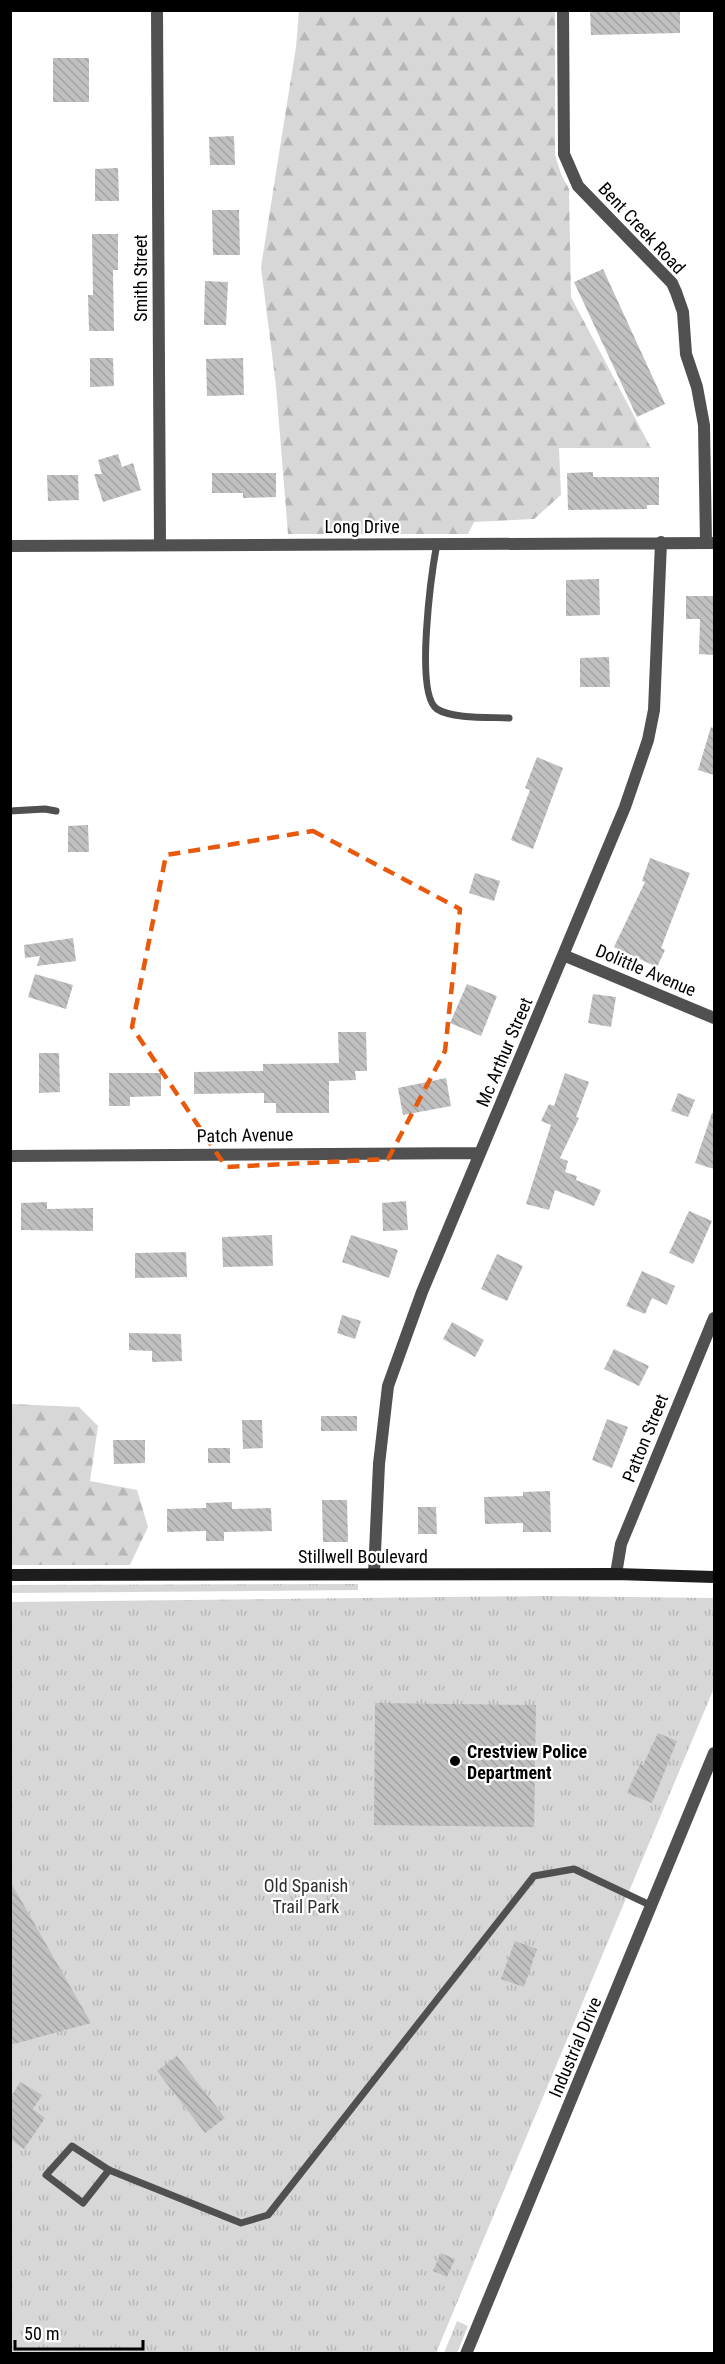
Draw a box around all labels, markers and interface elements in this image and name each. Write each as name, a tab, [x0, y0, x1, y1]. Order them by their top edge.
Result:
street label: Bent Creek Road	[594, 178, 690, 278]
street label: Smith Street	[130, 234, 151, 322]
street label: Long Drive	[324, 516, 400, 537]
street label: Dolittle Avenue	[593, 939, 699, 1001]
street label: Mc Arthur Street	[472, 994, 536, 1110]
street label: Patch Avenue	[196, 1124, 294, 1146]
street label: Patton Street	[618, 1391, 672, 1485]
street label: Stillwell Boulevard	[298, 1546, 428, 1567]
place label: Crestview Police Department	[467, 1741, 588, 1783]
marker: Crestview Police Department	[448, 1754, 462, 1768]
park label: Old Spanish Trail Park	[264, 1875, 348, 1917]
street label: Industrial Drive	[544, 1994, 606, 2100]
scale bar	[15, 2313, 142, 2351]
text: 50 m	[24, 2323, 59, 2344]

